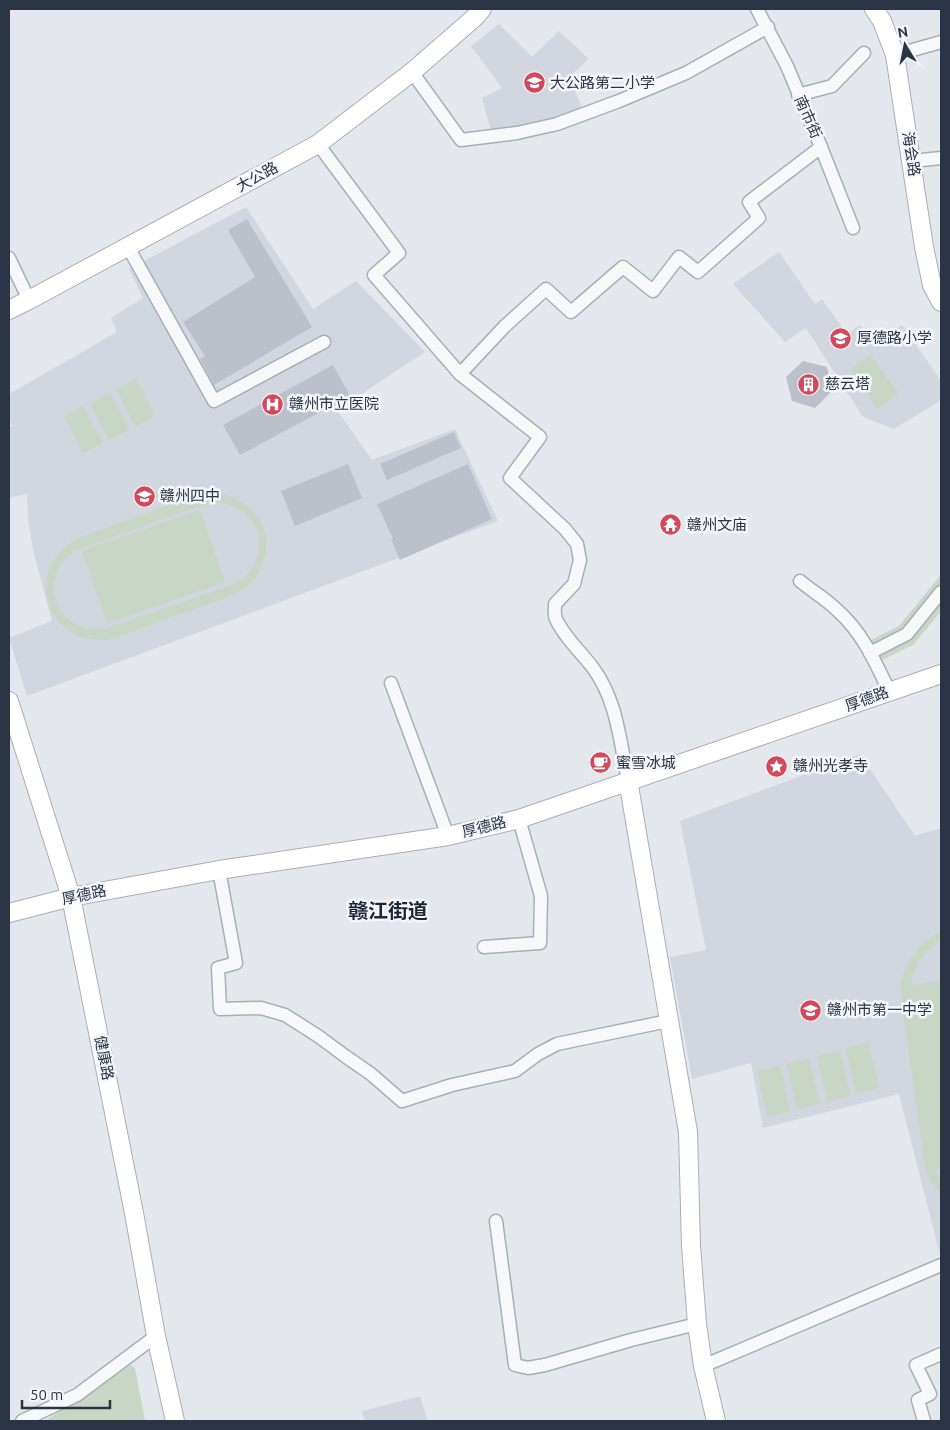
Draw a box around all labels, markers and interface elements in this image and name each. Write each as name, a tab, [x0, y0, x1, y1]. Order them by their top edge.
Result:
north arrow	[880, 20, 930, 70]
text: N	[896, 23, 909, 41]
school or university icon: 大公路第二小学	[522, 71, 546, 95]
place label: 大公路第二小学	[550, 74, 655, 91]
street label: 南市街	[792, 93, 825, 141]
street label: 海会路	[900, 130, 923, 177]
street label: 大公路	[233, 158, 281, 195]
school or university icon: 厚德路小学	[829, 326, 853, 350]
place label: 厚德路小学	[857, 329, 932, 346]
building icon: 慈云塔	[797, 372, 821, 396]
place label: 慈云塔	[825, 375, 870, 392]
hospital icon: 赣州市立医院	[261, 392, 285, 416]
place label: 赣州市立医院	[289, 395, 379, 412]
school or university icon: 赣州四中	[132, 484, 156, 508]
place label: 赣州四中	[160, 487, 220, 504]
temple icon: 赣州文庙	[659, 513, 683, 537]
place label: 赣州文庙	[687, 516, 747, 533]
street label: 厚德路	[843, 683, 891, 714]
cafe icon: 蜜雪冰城	[588, 751, 612, 775]
place label: 蜜雪冰城	[616, 754, 676, 771]
place icon: 赣州光孝寺	[765, 754, 789, 778]
place label: 赣州光孝寺	[793, 757, 868, 774]
street label: 厚德路	[460, 813, 508, 840]
street label: 厚德路	[60, 882, 108, 908]
district label: 赣江街道	[348, 899, 428, 922]
school or university icon: 赣州市第一中学	[799, 998, 823, 1022]
place label: 赣州市第一中学	[827, 1001, 932, 1018]
street label: 健康路	[92, 1034, 117, 1082]
scale bar	[22, 1378, 110, 1410]
text: 50 m	[30, 1386, 63, 1403]

